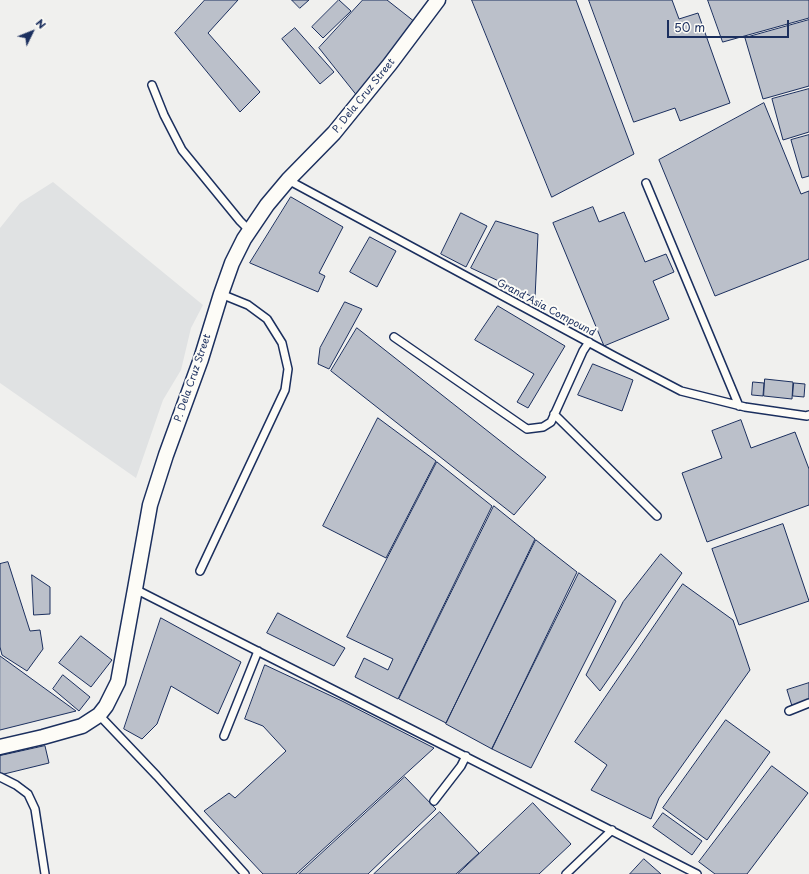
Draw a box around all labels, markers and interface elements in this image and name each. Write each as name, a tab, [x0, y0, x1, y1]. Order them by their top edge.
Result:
north arrow	[12, 12, 52, 52]
scale bar	[669, 12, 791, 38]
text: N	[32, 14, 50, 32]
text: 50 m	[674, 18, 705, 36]
street label: P. Dela Cruz Street	[330, 56, 398, 136]
street label: Grand Asia Compound	[495, 277, 597, 339]
street label: P. Dela Cruz Street	[172, 333, 214, 423]

